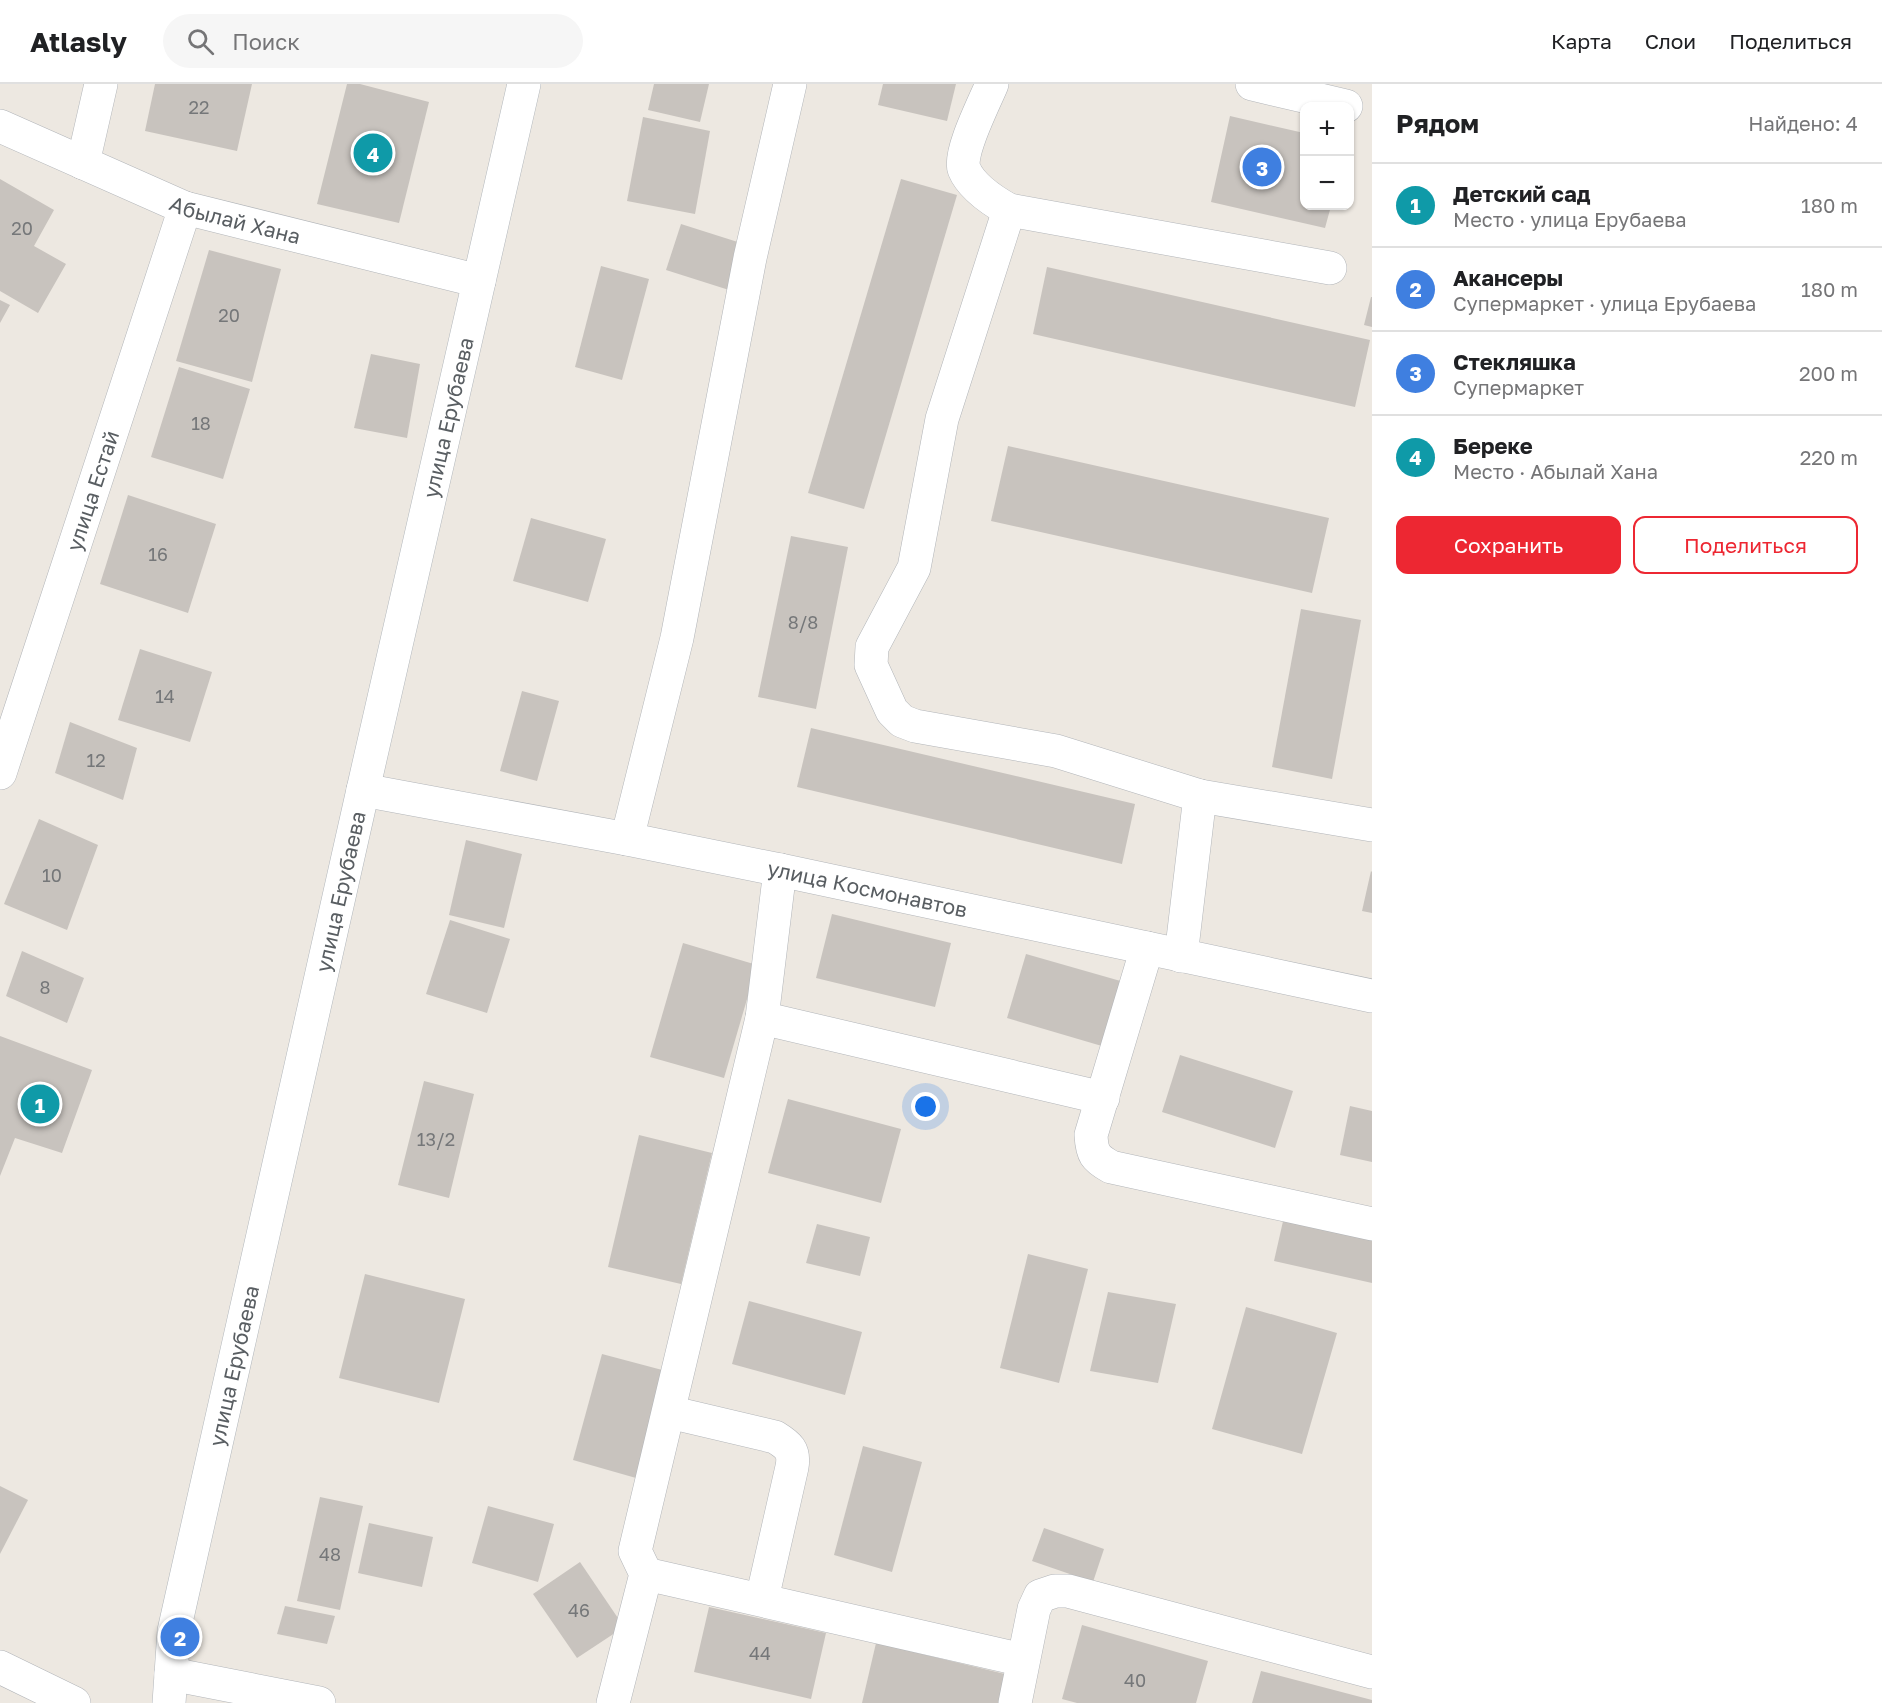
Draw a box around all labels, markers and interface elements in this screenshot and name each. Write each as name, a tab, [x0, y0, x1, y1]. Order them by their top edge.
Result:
search box	[163, 14, 583, 68]
text: Atlasly	[30, 25, 127, 58]
icon: search	[184, 25, 217, 58]
text: Поиск	[232, 28, 300, 55]
text: Карта	[1551, 28, 1612, 54]
text: Слои	[1645, 28, 1696, 54]
text: Поделиться	[1729, 28, 1852, 54]
house number: 22	[189, 96, 209, 118]
map controls	[1300, 102, 1354, 210]
button: +	[1300, 102, 1354, 156]
text: Рядом	[1396, 108, 1479, 139]
text: Найдено: 4	[1748, 111, 1858, 135]
pin: 4	[354, 130, 392, 176]
pin: 3	[1242, 144, 1282, 190]
button: −	[1300, 156, 1354, 210]
text: Детский сад	[1453, 180, 1590, 207]
street label: Абылай Хана	[166, 190, 303, 249]
text: 1	[1410, 193, 1421, 217]
text: 180 m	[1801, 193, 1858, 217]
text: Место · улица Ерубаева	[1453, 207, 1687, 231]
house number: 20	[11, 217, 33, 239]
text: Акансеры	[1453, 264, 1563, 291]
text: 2	[1409, 277, 1422, 301]
text: 180 m	[1801, 277, 1858, 301]
text: Супермаркет · улица Ерубаева	[1453, 291, 1756, 315]
house number: 20	[218, 304, 240, 326]
street label: улица Ерубаева	[417, 335, 479, 501]
text: Стекляшка	[1453, 348, 1576, 375]
text: 3	[1409, 361, 1422, 385]
text: 200 m	[1799, 361, 1858, 385]
text: Супермаркет	[1453, 375, 1584, 399]
house number: 18	[191, 412, 211, 434]
street label: улица Естай	[61, 427, 124, 554]
text: Береке	[1453, 432, 1533, 459]
text: 4	[1409, 445, 1422, 469]
text: 220 m	[1800, 445, 1858, 469]
text: Место · Абылай Хана	[1453, 459, 1658, 483]
button: Сохранить	[1396, 516, 1621, 574]
button: Поделиться	[1633, 516, 1858, 574]
house number: 16	[148, 543, 168, 565]
house number: 8/8	[788, 611, 818, 633]
house number: 14	[155, 685, 175, 707]
house number: 12	[86, 749, 106, 771]
street label: улица Ерубаева	[309, 809, 371, 975]
street label: улица Космонавтов	[765, 855, 970, 923]
house number: 10	[42, 864, 62, 886]
house number: 8	[40, 976, 50, 998]
pin: 1	[20, 1082, 60, 1126]
your location	[911, 1092, 940, 1121]
house number: 13/2	[417, 1128, 455, 1150]
street label: улица Ерубаева	[203, 1283, 264, 1449]
house number: 48	[319, 1543, 341, 1565]
house number: 46	[568, 1599, 590, 1621]
pin: 2	[160, 1614, 200, 1660]
house number: 44	[749, 1642, 771, 1664]
house number: 40	[1124, 1669, 1146, 1691]

